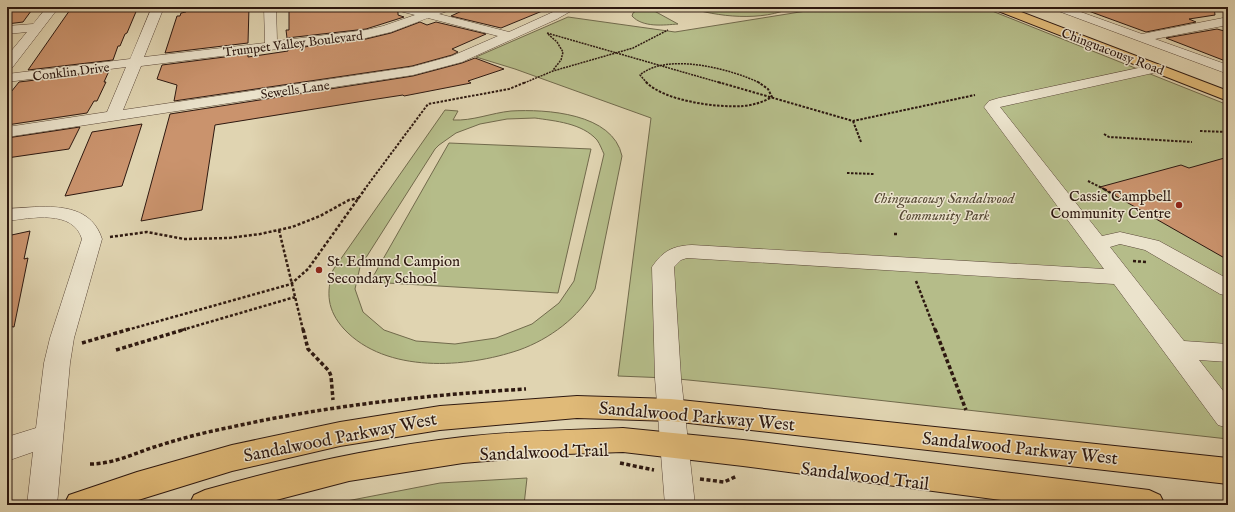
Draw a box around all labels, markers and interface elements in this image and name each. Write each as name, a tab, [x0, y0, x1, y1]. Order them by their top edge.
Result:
street label: Chinguacousy Road	[1059, 25, 1166, 80]
street label: Trumpet Valley Boulevard	[222, 27, 364, 62]
street label: Conklin Drive	[32, 59, 111, 86]
street label: Sewells Lane	[260, 77, 331, 104]
place label: Cassie Campbell Community Centre	[1050, 187, 1172, 223]
park label: Chinguacousy Sandalwood Community Park	[874, 189, 1015, 225]
marker: Cassie Campbell Community Centre	[1174, 200, 1184, 210]
place label: St. Edmund Campion Secondary School	[327, 252, 460, 288]
marker: St. Edmund Campion Secondary School	[314, 265, 324, 275]
street label: Sandalwood Parkway West	[598, 397, 796, 438]
street label: Sandalwood Parkway West	[242, 408, 439, 469]
street label: Sandalwood Parkway West	[921, 428, 1119, 471]
street label: Sandalwood Trail	[479, 440, 609, 467]
street label: Sandalwood Trail	[799, 458, 930, 497]

